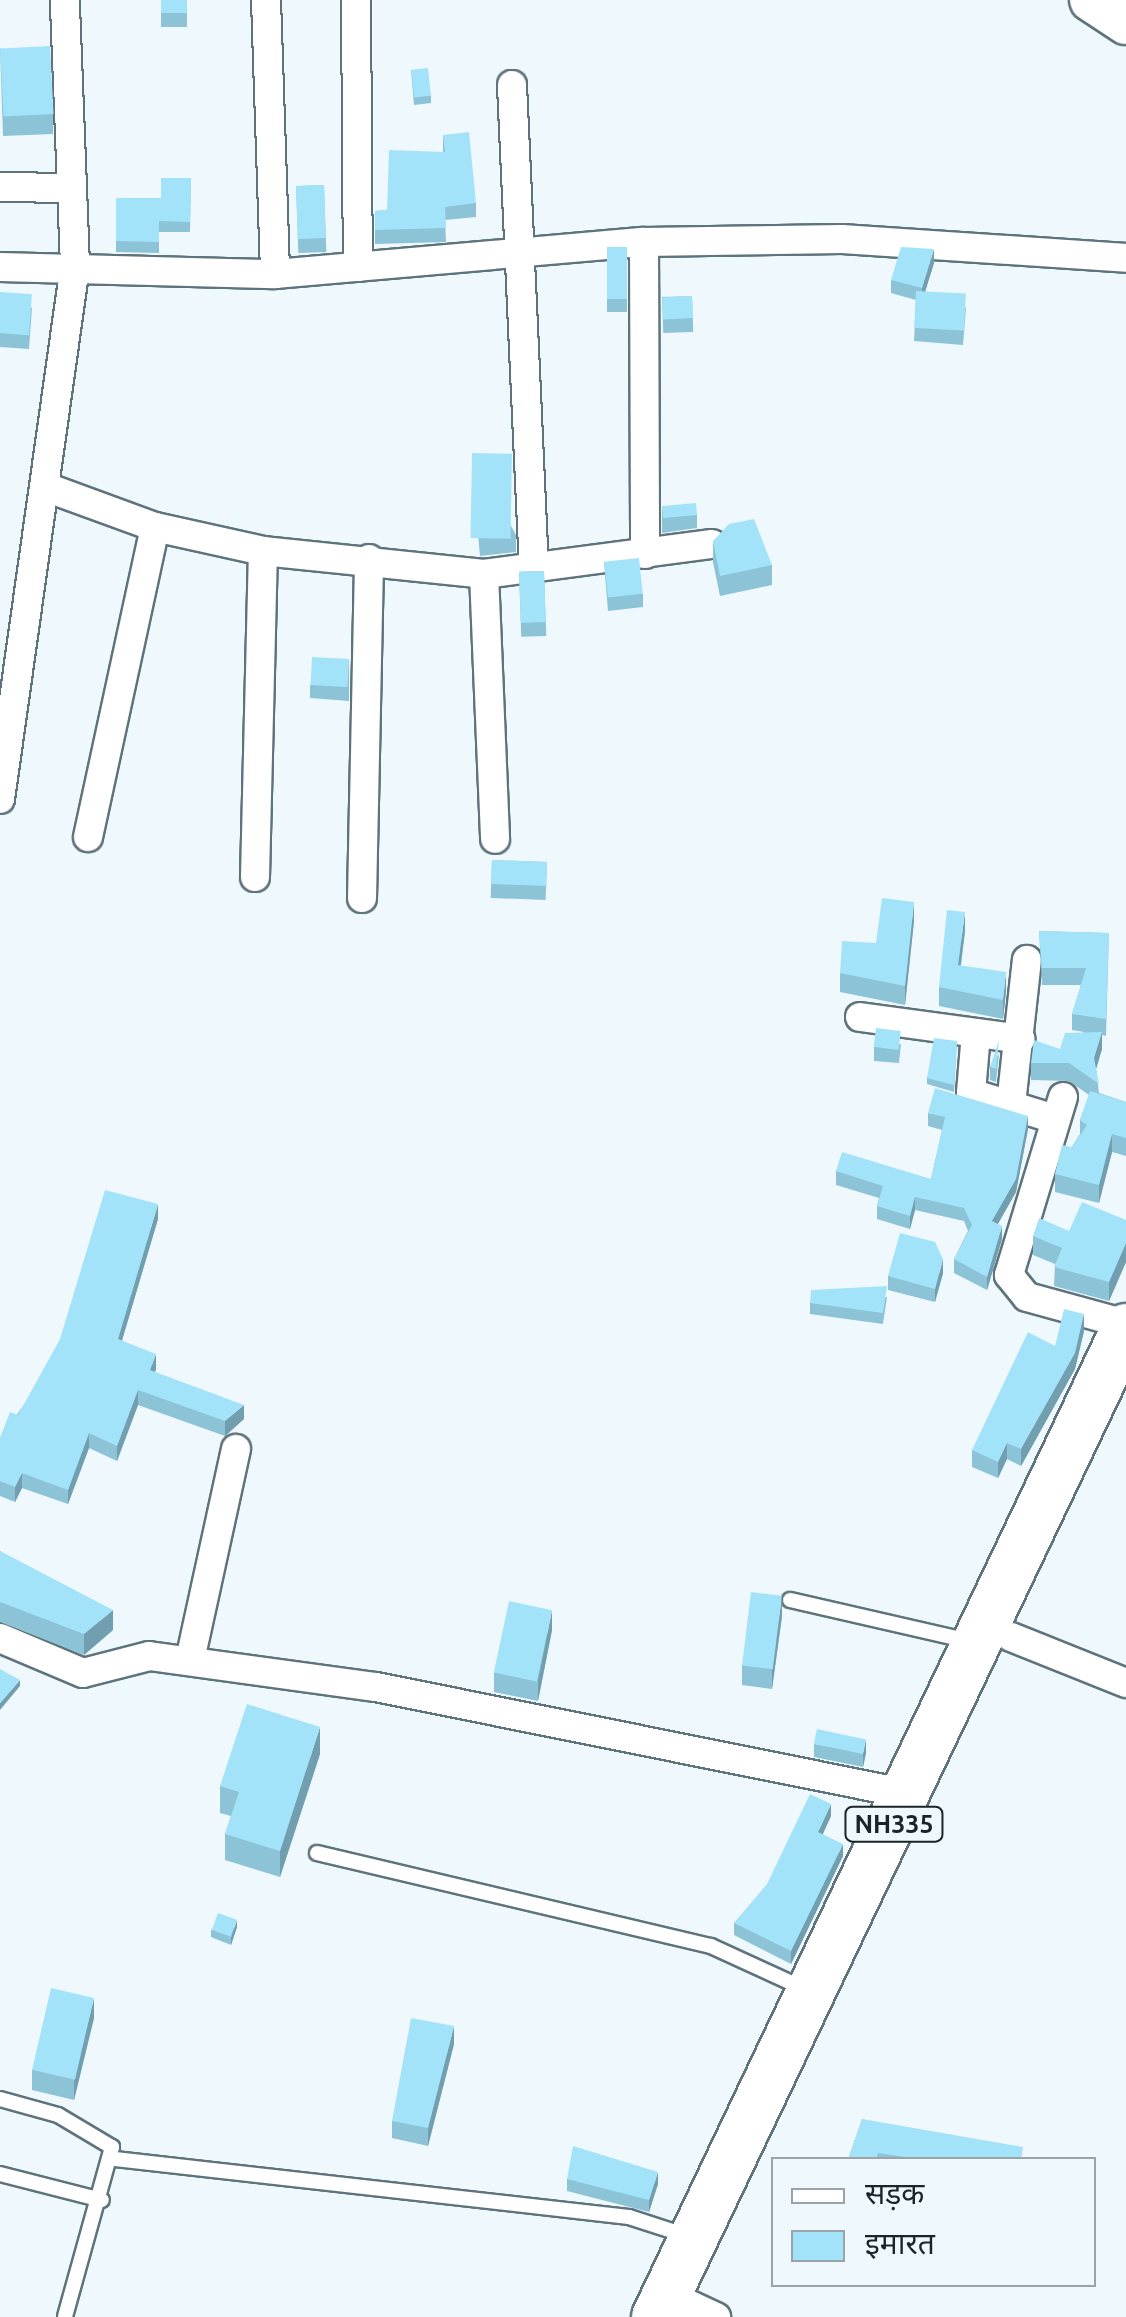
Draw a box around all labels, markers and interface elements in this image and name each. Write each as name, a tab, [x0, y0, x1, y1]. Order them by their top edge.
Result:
road number: NH335	[844, 1804, 944, 1844]
legend	[771, 2157, 1096, 2287]
text: सड़क	[865, 2176, 924, 2210]
text: इमारत	[865, 2226, 935, 2260]

